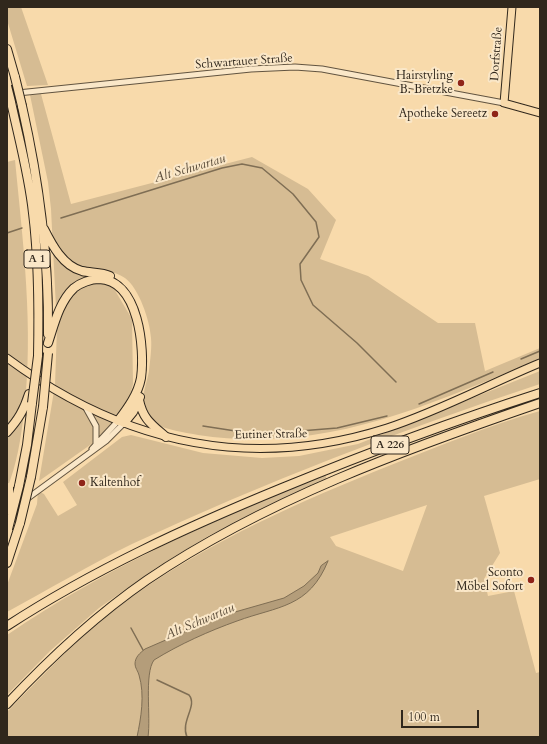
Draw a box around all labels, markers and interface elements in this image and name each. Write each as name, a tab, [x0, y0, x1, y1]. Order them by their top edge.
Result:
street label: Dorfstraße	[488, 26, 506, 82]
street label: Schwartauer Straße	[195, 51, 293, 73]
place label: Hairstyling B. Bretzke	[396, 69, 453, 97]
marker: Hairstyling B. Bretzke	[456, 78, 466, 88]
place label: Apotheke Sereetz	[399, 107, 487, 121]
marker: Apotheke Sereetz	[490, 109, 500, 119]
water label: Alt Schwartau	[152, 151, 228, 187]
road number: A 1	[24, 250, 50, 268]
street label: Eutiner Straße	[234, 427, 308, 443]
road number: A 226	[371, 436, 409, 454]
place label: Kaltenhof	[90, 476, 140, 490]
marker: Kaltenhof	[77, 478, 87, 488]
place label: Sconto Möbel Sofort	[456, 566, 523, 594]
marker: Sconto Möbel Sofort	[526, 575, 536, 585]
water label: Alt Schwartau	[163, 600, 237, 644]
scale bar	[403, 702, 481, 728]
text: 100 m	[408, 709, 440, 725]

